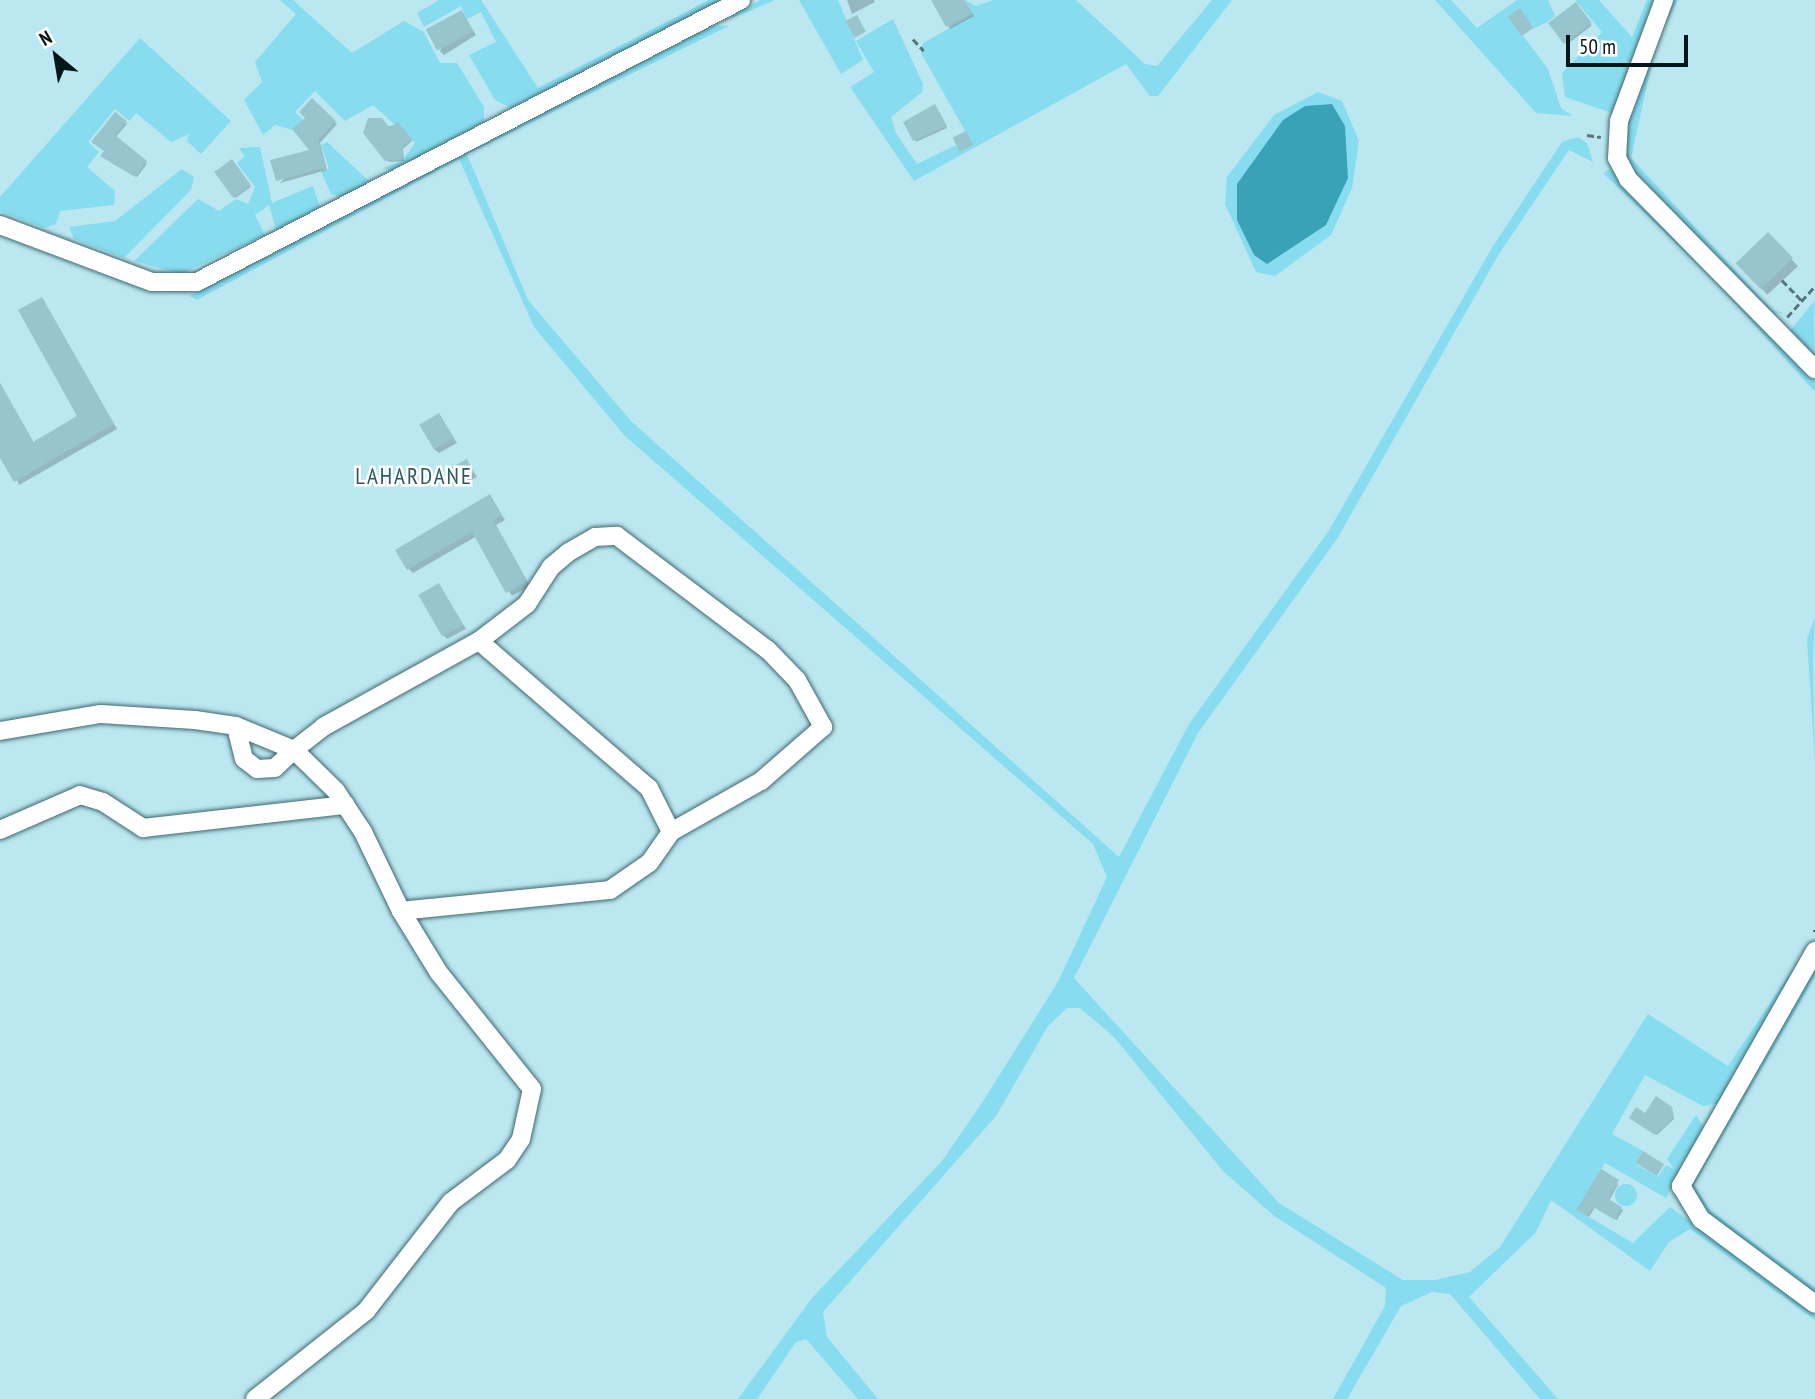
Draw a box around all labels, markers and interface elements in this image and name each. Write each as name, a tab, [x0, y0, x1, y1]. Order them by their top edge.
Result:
north arrow	[21, 21, 91, 91]
scale bar	[1570, 21, 1692, 65]
text: N	[35, 25, 56, 51]
text: 50 m	[1579, 33, 1616, 60]
district label: LAHARDANE	[356, 462, 472, 490]

